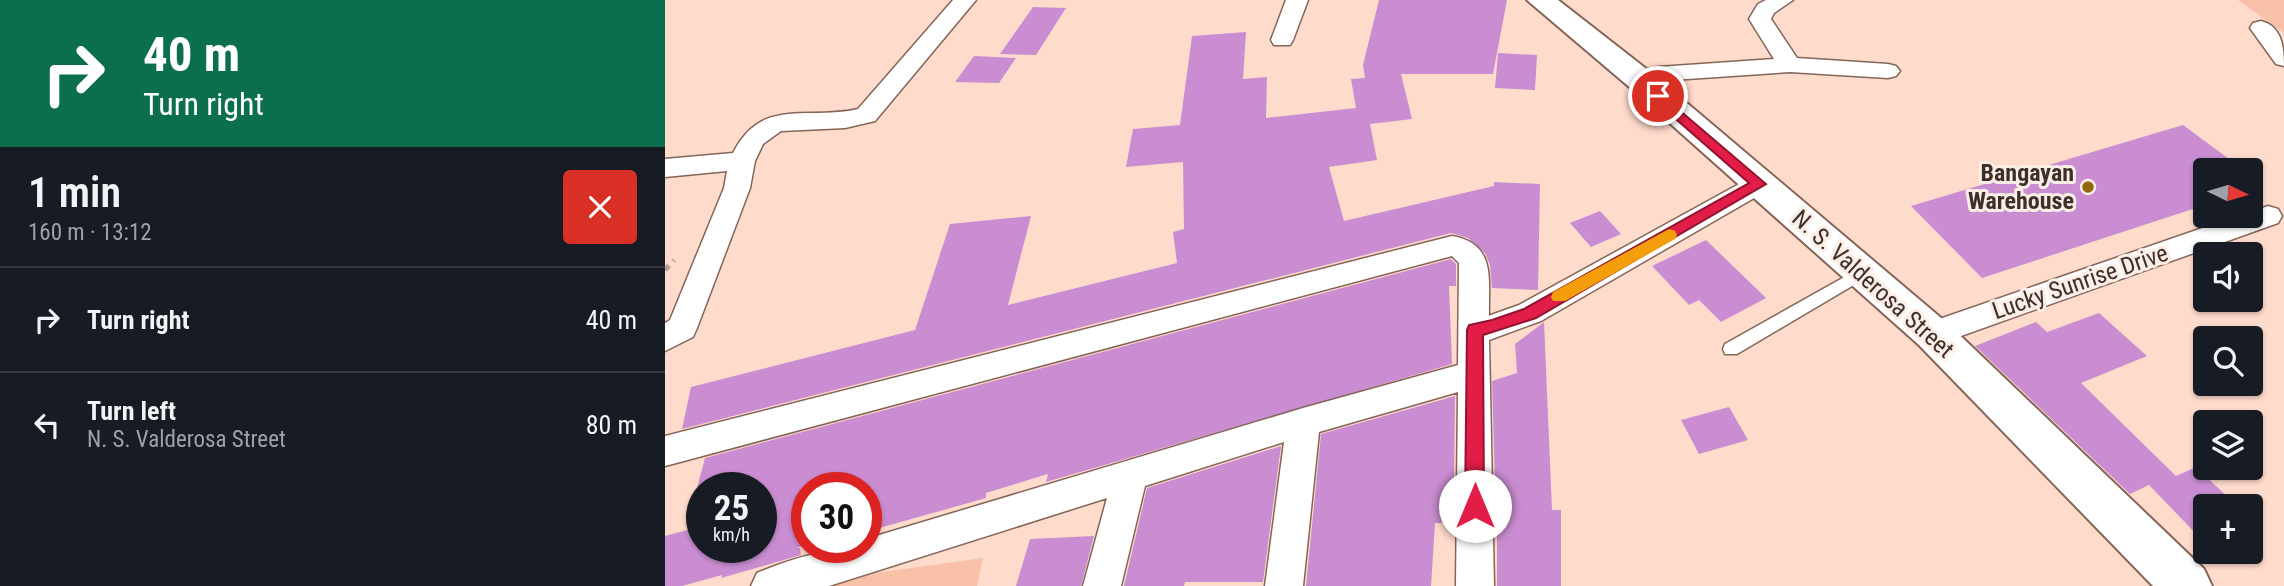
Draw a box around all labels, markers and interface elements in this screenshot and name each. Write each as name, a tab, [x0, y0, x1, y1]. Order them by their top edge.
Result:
text: 40 m	[143, 26, 240, 83]
icon: right	[28, 28, 119, 119]
pin	[1628, 66, 1688, 126]
icon: arrive	[1639, 77, 1677, 115]
text: Turn right	[143, 85, 264, 123]
north arrow	[2193, 158, 2263, 228]
map controls	[2193, 158, 2263, 564]
place label: Bangayan Warehouse	[1968, 159, 2074, 215]
text: 1 min	[28, 168, 121, 217]
button: close	[563, 170, 637, 244]
marker: Bangayan Warehouse	[2080, 179, 2096, 195]
street label: N. S. Valderosa Street	[1787, 204, 1959, 364]
text: 160 m · 13:12	[28, 219, 152, 246]
street label: Lucky Sunrise Drive	[1988, 239, 2172, 325]
button: sound	[2193, 242, 2263, 312]
icon: right	[28, 301, 66, 339]
text: Turn right	[87, 305, 189, 335]
text: 40 m	[586, 305, 637, 335]
button: search	[2193, 326, 2263, 396]
text: Turn left	[87, 396, 176, 426]
icon: left	[28, 406, 66, 444]
text: 80 m	[586, 410, 637, 440]
button: layers	[2193, 410, 2263, 480]
text: N. S. Valderosa Street	[87, 426, 286, 453]
position arrow	[1438, 469, 1512, 543]
speed limit sign: 30	[791, 472, 882, 563]
text: 25	[714, 488, 749, 529]
button: +	[2193, 494, 2263, 564]
text: km/h	[713, 524, 750, 545]

